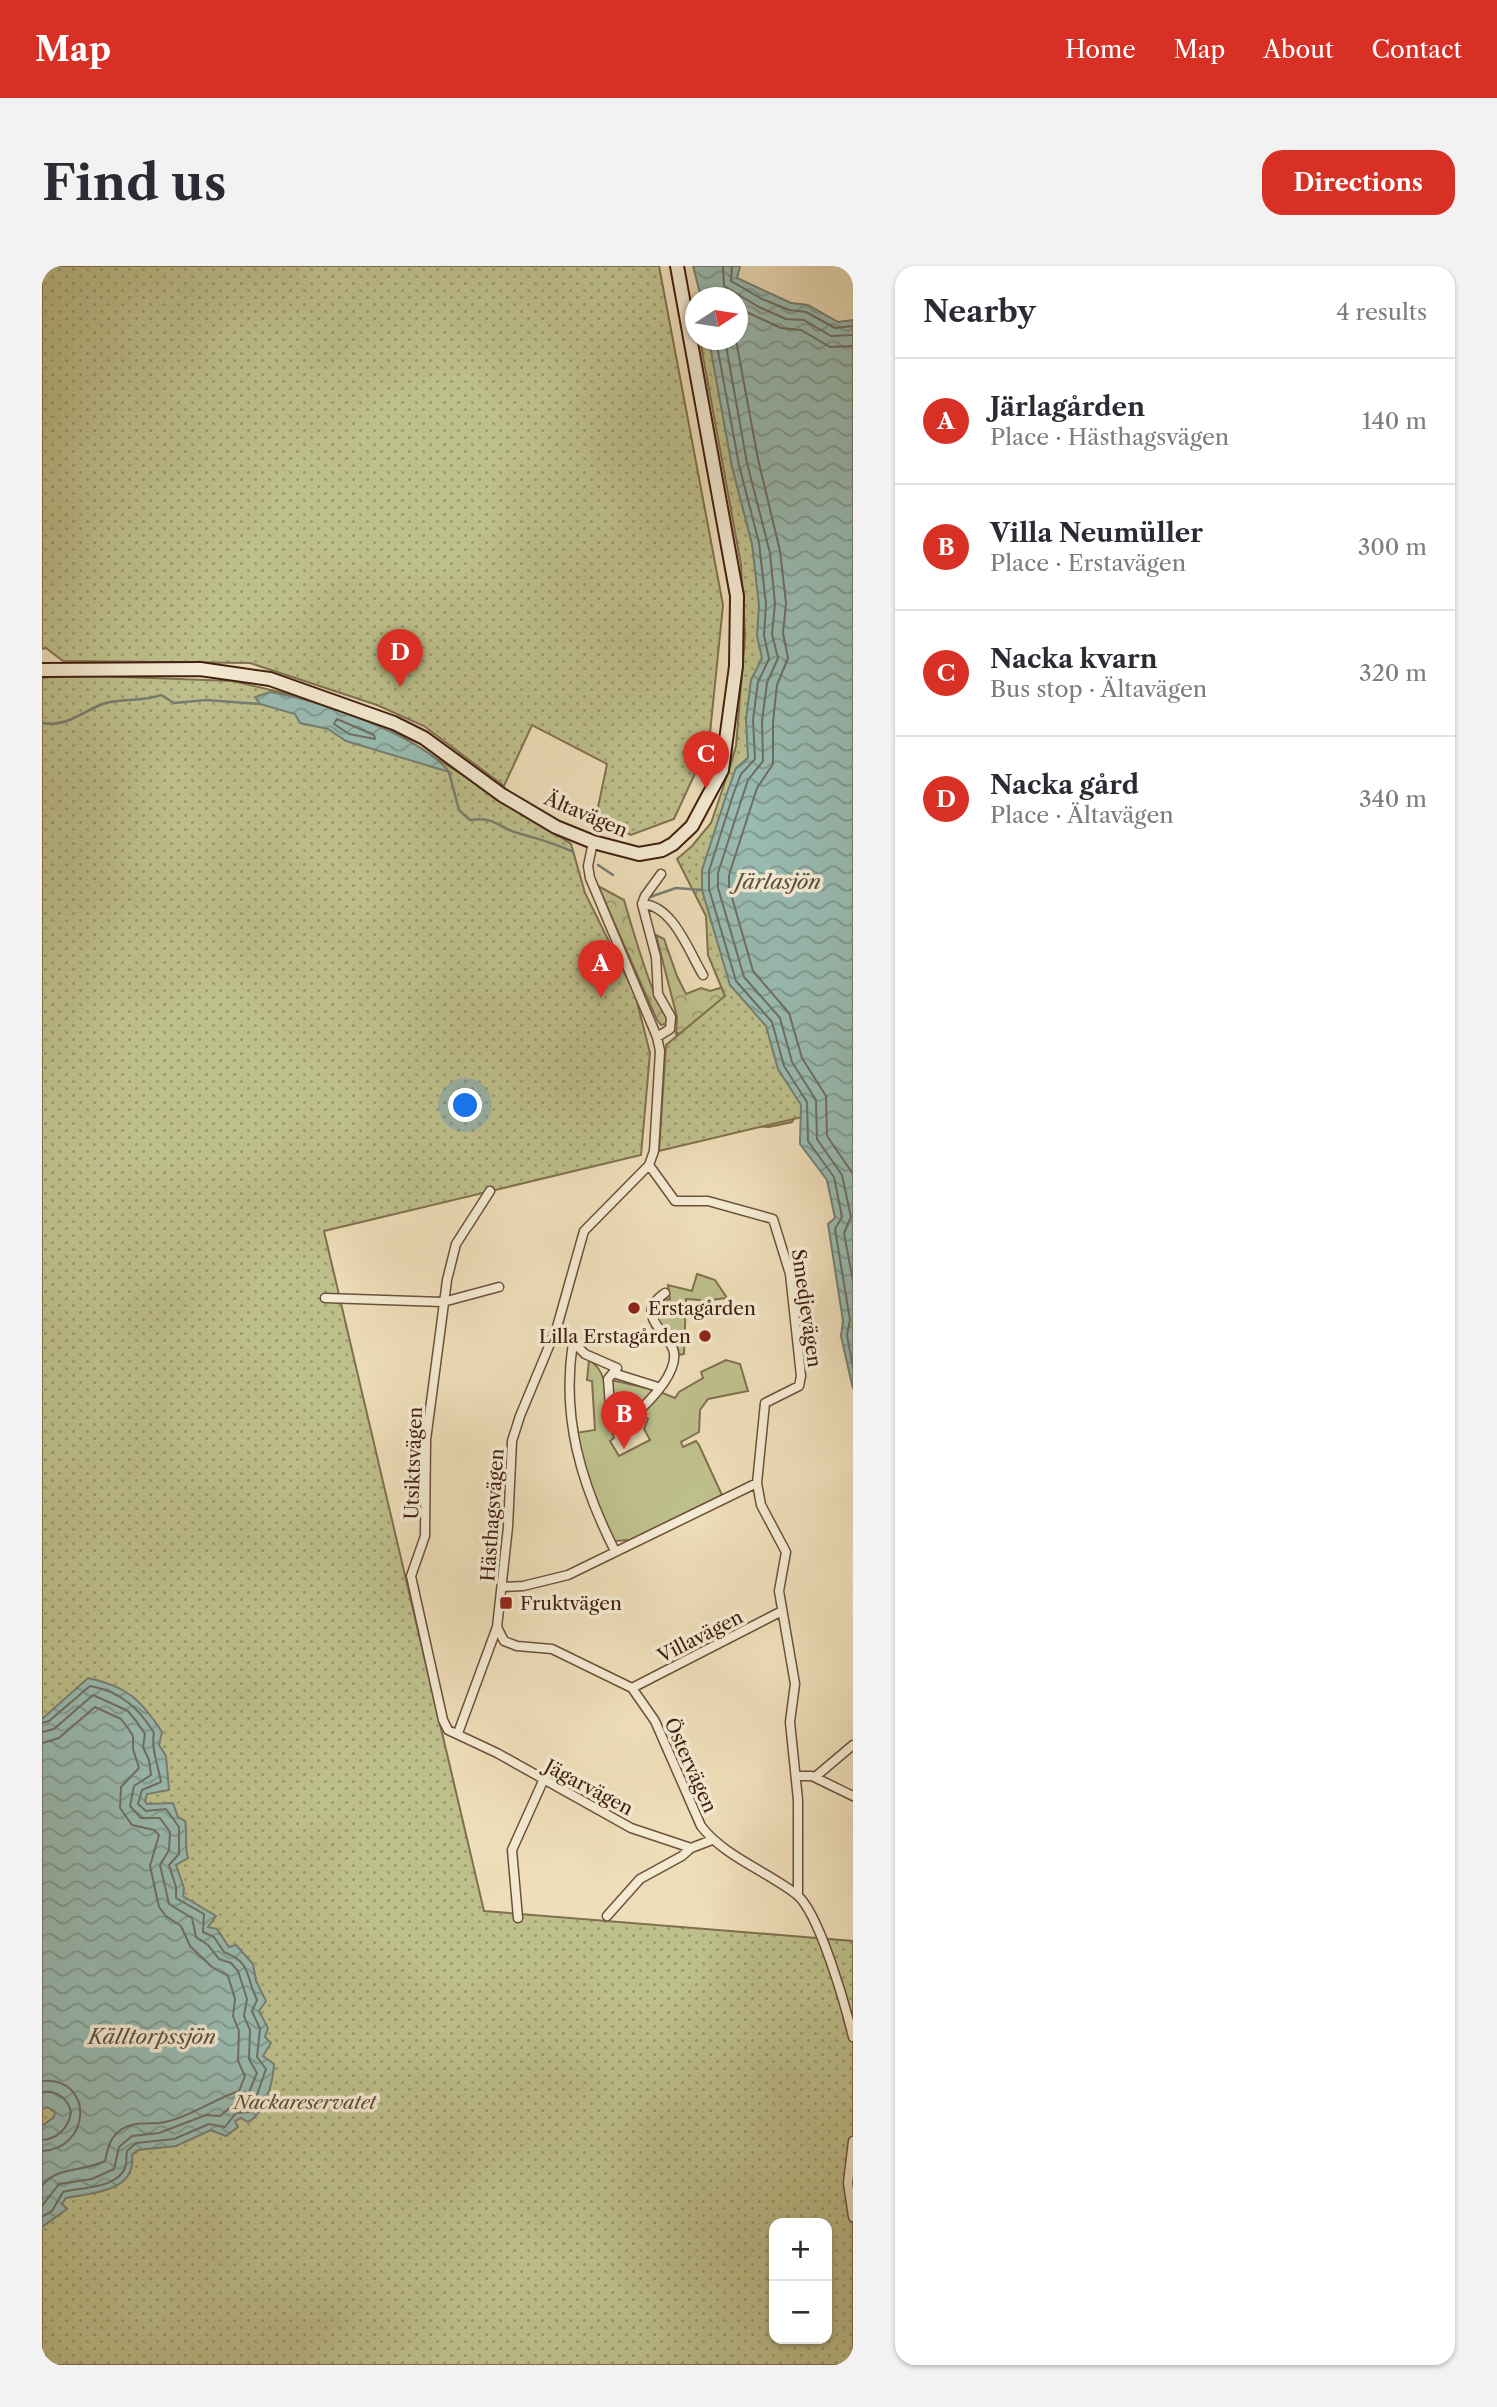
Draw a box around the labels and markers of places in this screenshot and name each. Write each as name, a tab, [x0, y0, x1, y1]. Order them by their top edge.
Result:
pin: D	[377, 629, 423, 687]
pin: C	[683, 731, 729, 789]
pin: A	[578, 940, 624, 998]
place label: Erstagården	[648, 1297, 756, 1320]
marker: Erstagården	[626, 1300, 642, 1316]
place label: Lilla Erstagården	[539, 1325, 691, 1348]
marker: Lilla Erstagården	[697, 1328, 713, 1344]
pin: B	[601, 1391, 647, 1449]
place label: Fruktvägen	[520, 1592, 622, 1615]
marker: Fruktvägen	[498, 1595, 514, 1611]

